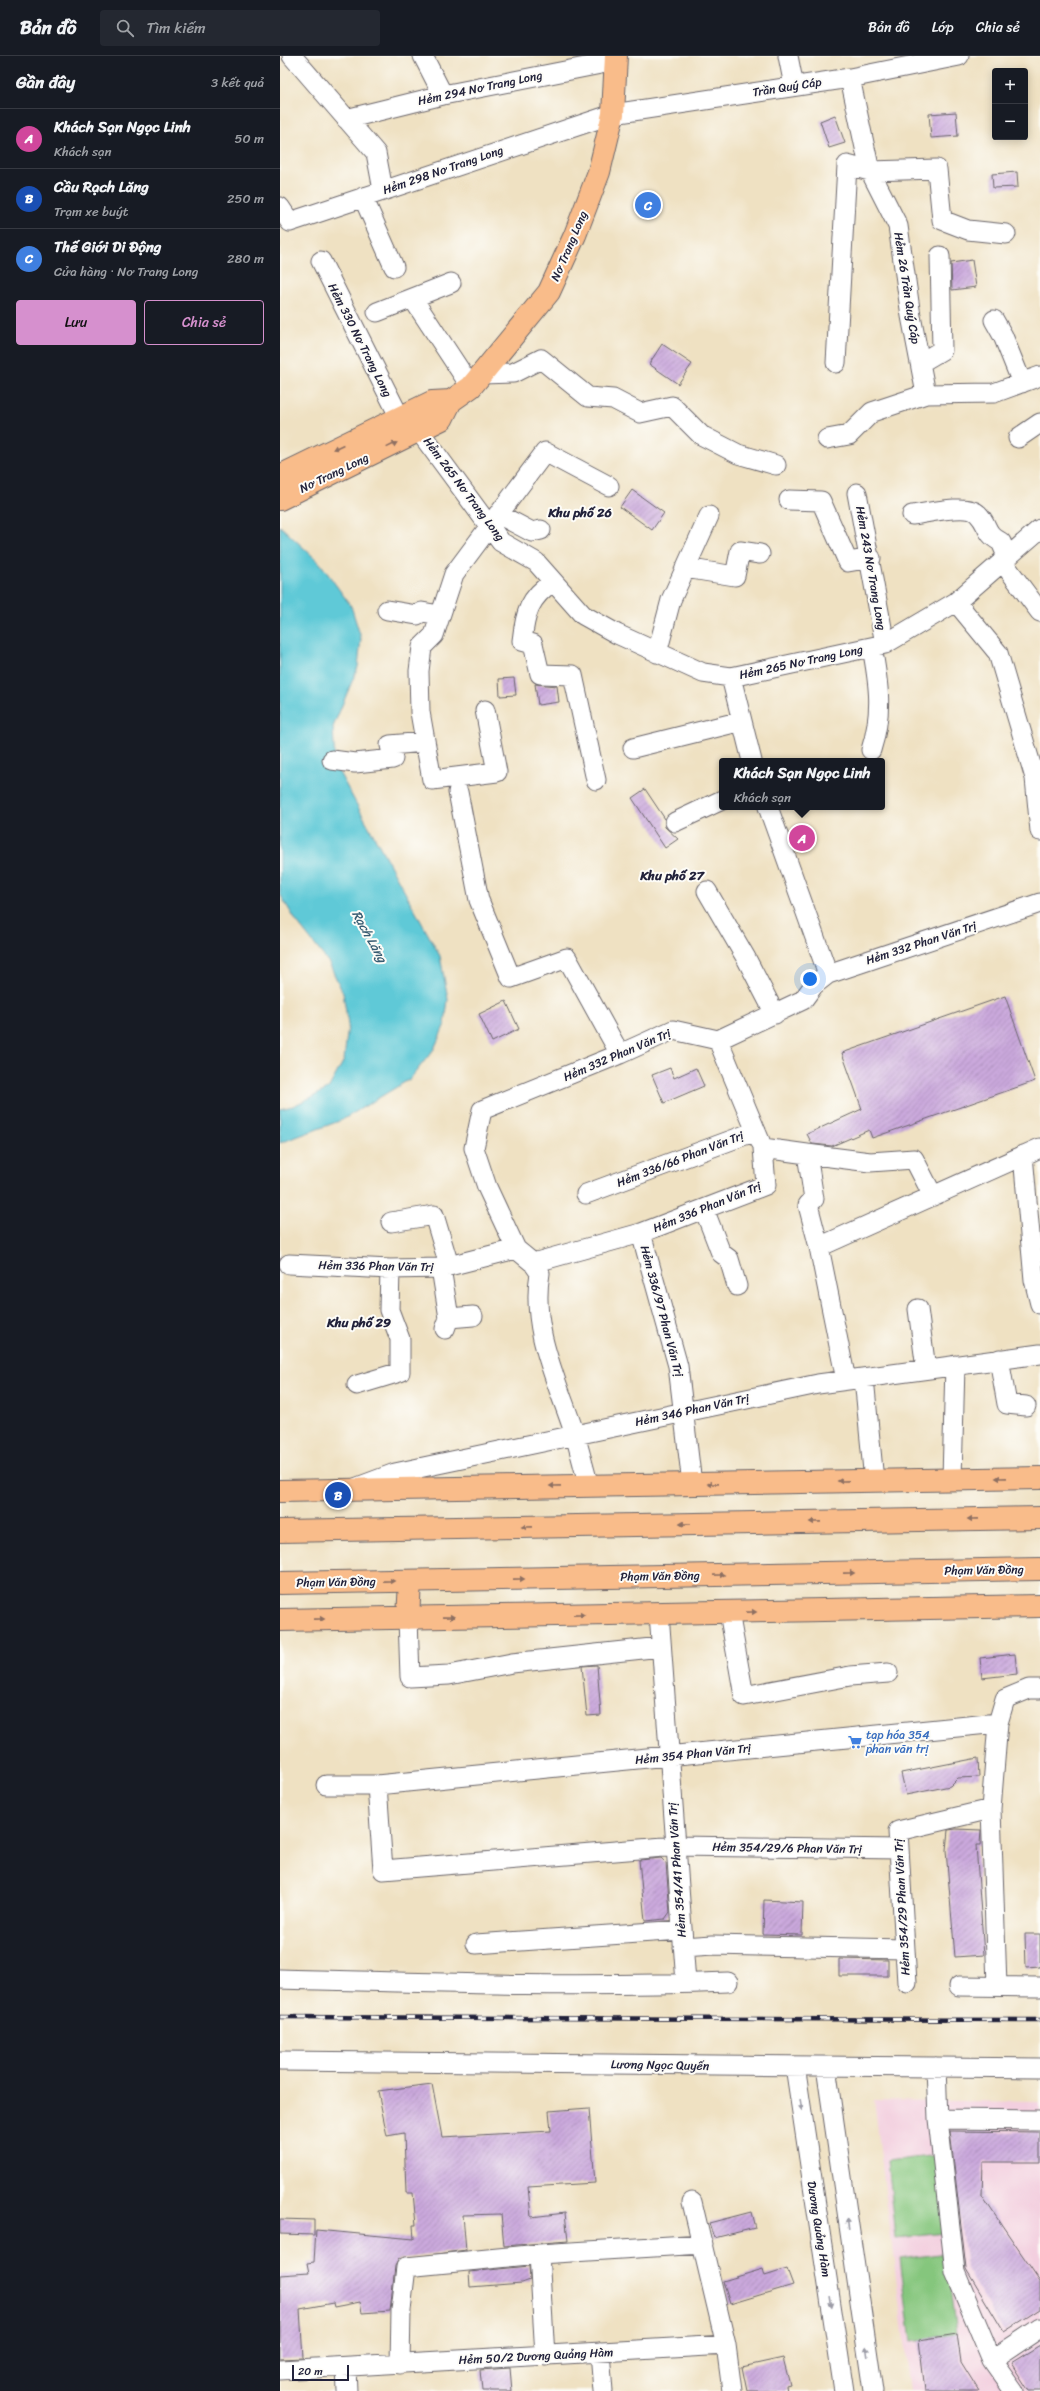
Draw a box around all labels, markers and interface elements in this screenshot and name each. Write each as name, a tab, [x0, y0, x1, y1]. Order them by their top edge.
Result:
search box	[100, 10, 380, 46]
text: Bản đồ	[20, 11, 76, 44]
text: Tìm kiếm	[146, 15, 206, 41]
text: Bản đồ	[868, 15, 910, 40]
text: Lớp	[932, 15, 954, 40]
text: Chia sẻ	[976, 15, 1020, 40]
icon: search	[114, 17, 136, 39]
street label: Hẻm 294 Nơ Trang Long	[416, 64, 544, 112]
text: Gần đây	[16, 67, 75, 97]
map controls	[992, 68, 1028, 140]
button: +	[992, 68, 1028, 104]
text: 3 kết quả	[211, 71, 264, 94]
street label: Trần Quý Cáp	[751, 71, 824, 103]
button: −	[992, 104, 1028, 140]
text: Khách Sạn Ngọc Linh	[54, 114, 191, 140]
text: A	[25, 127, 33, 150]
text: 50 m	[234, 127, 264, 150]
street label: Hẻm 298 Nơ Trang Long	[380, 139, 506, 201]
text: Khách sạn	[54, 140, 111, 163]
text: Cầu Rạch Lăng	[54, 174, 149, 200]
text: B	[25, 187, 33, 210]
text: 250 m	[227, 187, 264, 210]
pin: C	[635, 190, 661, 220]
text: Trạm xe buýt	[54, 200, 128, 223]
street label: Nơ Trang Long	[544, 207, 594, 285]
street label: Hẻm 26 Trần Quý Cáp	[887, 230, 927, 346]
text: Thế Giới Di Động	[54, 234, 161, 260]
text: C	[25, 247, 33, 270]
text: 280 m	[227, 247, 264, 270]
text: Cửa hàng · Nơ Trang Long	[54, 260, 198, 283]
street label: Hẻm 330 Nơ Trang Long	[322, 279, 398, 401]
button: Lưu	[16, 300, 136, 345]
button: Chia sẻ	[144, 300, 264, 345]
street label: Hẻm 265 Nơ Trang Long	[417, 432, 511, 546]
one-way arrow	[386, 442, 398, 448]
one-way arrow	[333, 444, 344, 450]
street label: Nơ Trang Long	[296, 447, 372, 499]
district label: Khu phố 26	[547, 501, 612, 524]
street label: Hẻm 243 Nơ Trang Long	[849, 504, 893, 632]
street label: Hẻm 265 Nơ Trang Long	[737, 638, 865, 686]
popup	[719, 758, 885, 810]
text: Khách Sạn Ngọc Linh	[734, 760, 870, 786]
text: Khách sạn	[734, 786, 791, 809]
pin: A	[789, 823, 815, 853]
district label: Khu phố 27	[639, 864, 705, 887]
water label: Rạch Lăng	[346, 906, 394, 968]
street label: Hẻm 332 Phan Văn Trị	[863, 915, 980, 971]
your location	[800, 969, 820, 989]
street label: Hẻm 332 Phan Văn Trị	[560, 1022, 675, 1088]
street label: Hẻm 336/66 Phan Văn Trị	[613, 1124, 747, 1193]
street label: Hẻm 336 Phan Văn Trị	[649, 1175, 765, 1239]
street label: Hẻm 336/97 Phan Văn Trị	[634, 1243, 690, 1380]
street label: Hẻm 336 Phan Văn Trị	[318, 1254, 434, 1278]
district label: Khu phố 29	[326, 1311, 391, 1334]
street label: Hẻm 346 Phan Văn Trị	[633, 1387, 752, 1433]
one-way arrow	[995, 1475, 1007, 1482]
one-way arrow	[836, 1478, 849, 1484]
pin: B	[325, 1480, 351, 1510]
one-way arrow	[707, 1480, 719, 1487]
one-way arrow	[548, 1483, 561, 1489]
one-way arrow	[966, 1516, 979, 1522]
one-way arrow	[808, 1519, 821, 1525]
one-way arrow	[678, 1521, 691, 1527]
one-way arrow	[520, 1524, 533, 1530]
street label: Phạm Văn Đồng	[944, 1558, 1024, 1582]
street label: Phạm Văn Đồng	[620, 1564, 700, 1588]
street label: Phạm Văn Đồng	[296, 1570, 376, 1594]
one-way arrow	[843, 1570, 856, 1576]
one-way arrow	[713, 1572, 726, 1578]
one-way arrow	[513, 1576, 526, 1582]
one-way arrow	[383, 1578, 395, 1585]
one-way arrow	[745, 1609, 758, 1615]
one-way arrow	[573, 1612, 586, 1618]
one-way arrow	[443, 1614, 456, 1620]
one-way arrow	[313, 1616, 325, 1623]
place label: tạp hóa 354 phan văn trị	[865, 1724, 930, 1760]
supermarket icon: tạp hóa 354 phan văn trị	[847, 1734, 863, 1750]
street label: Hẻm 354 Phan Văn Trị	[634, 1737, 753, 1771]
street label: Hẻm 354/41 Phan Văn Trị	[661, 1801, 693, 1938]
street label: Hẻm 354/29/6 Phan Văn Trị	[712, 1836, 863, 1860]
street label: Hẻm 354/29 Phan Văn Trị	[887, 1837, 917, 1976]
street label: Lương Ngọc Quyến	[611, 2053, 710, 2077]
one-way arrow	[798, 2099, 804, 2111]
street label: Dương Quảng Hàm	[801, 2179, 837, 2279]
one-way arrow	[845, 2218, 851, 2230]
one-way arrow	[828, 2296, 834, 2308]
street label: Hẻm 50/2 Dương Quảng Hàm	[458, 2341, 614, 2371]
one-way arrow	[864, 2346, 870, 2358]
text: 20 m	[298, 2362, 323, 2381]
scale bar	[292, 2363, 349, 2382]

